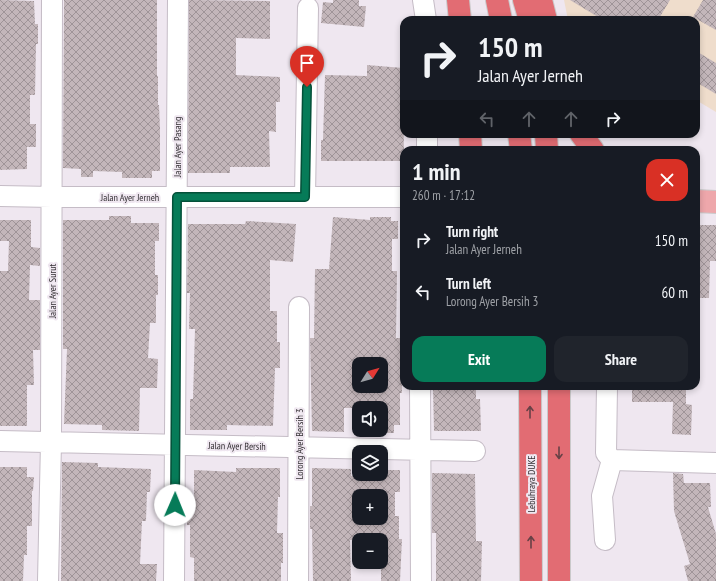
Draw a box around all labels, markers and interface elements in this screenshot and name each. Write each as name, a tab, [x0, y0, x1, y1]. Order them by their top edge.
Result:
text: 150 m	[478, 28, 542, 65]
icon: right	[412, 32, 464, 84]
pin	[290, 46, 324, 87]
icon: arrive	[296, 52, 318, 74]
text: Jalan Ayer Jerneh	[478, 64, 583, 87]
icon: left	[476, 108, 498, 130]
icon: ahead	[518, 108, 540, 130]
icon: ahead	[560, 108, 582, 130]
icon: right	[602, 108, 624, 130]
street label: Jalan Ayer Pasang	[171, 117, 184, 178]
text: 1 min	[412, 156, 460, 187]
button: close	[646, 159, 688, 201]
text: 260 m · 17:12	[412, 187, 475, 204]
street label: Jalan Ayer Jerneh	[100, 191, 159, 204]
text: Turn right	[446, 222, 498, 241]
icon: right	[412, 229, 434, 251]
text: 150 m	[655, 231, 688, 250]
text: Jalan Ayer Jerneh	[446, 241, 522, 258]
street label: Jalan Ayer Surut	[46, 263, 59, 319]
text: Turn left	[446, 274, 491, 293]
icon: left	[412, 281, 434, 303]
text: 60 m	[662, 283, 688, 302]
text: Lorong Ayer Bersih 3	[446, 293, 538, 310]
button: Exit	[412, 336, 546, 382]
button: Share	[554, 336, 688, 382]
north arrow	[352, 357, 388, 393]
map controls	[352, 357, 388, 569]
button: sound	[352, 401, 388, 437]
one-way arrow	[526, 406, 534, 419]
street label: Lorong Ayer Bersih 3	[293, 409, 306, 479]
street label: Jalan Ayer Bersih	[207, 439, 266, 453]
button: layers	[352, 445, 388, 481]
one-way arrow	[555, 446, 563, 459]
street label: Lebuhraya DUKE	[525, 455, 538, 513]
position arrow	[154, 484, 196, 526]
button: +	[352, 489, 388, 525]
button: −	[352, 533, 388, 569]
one-way arrow	[527, 536, 535, 549]

